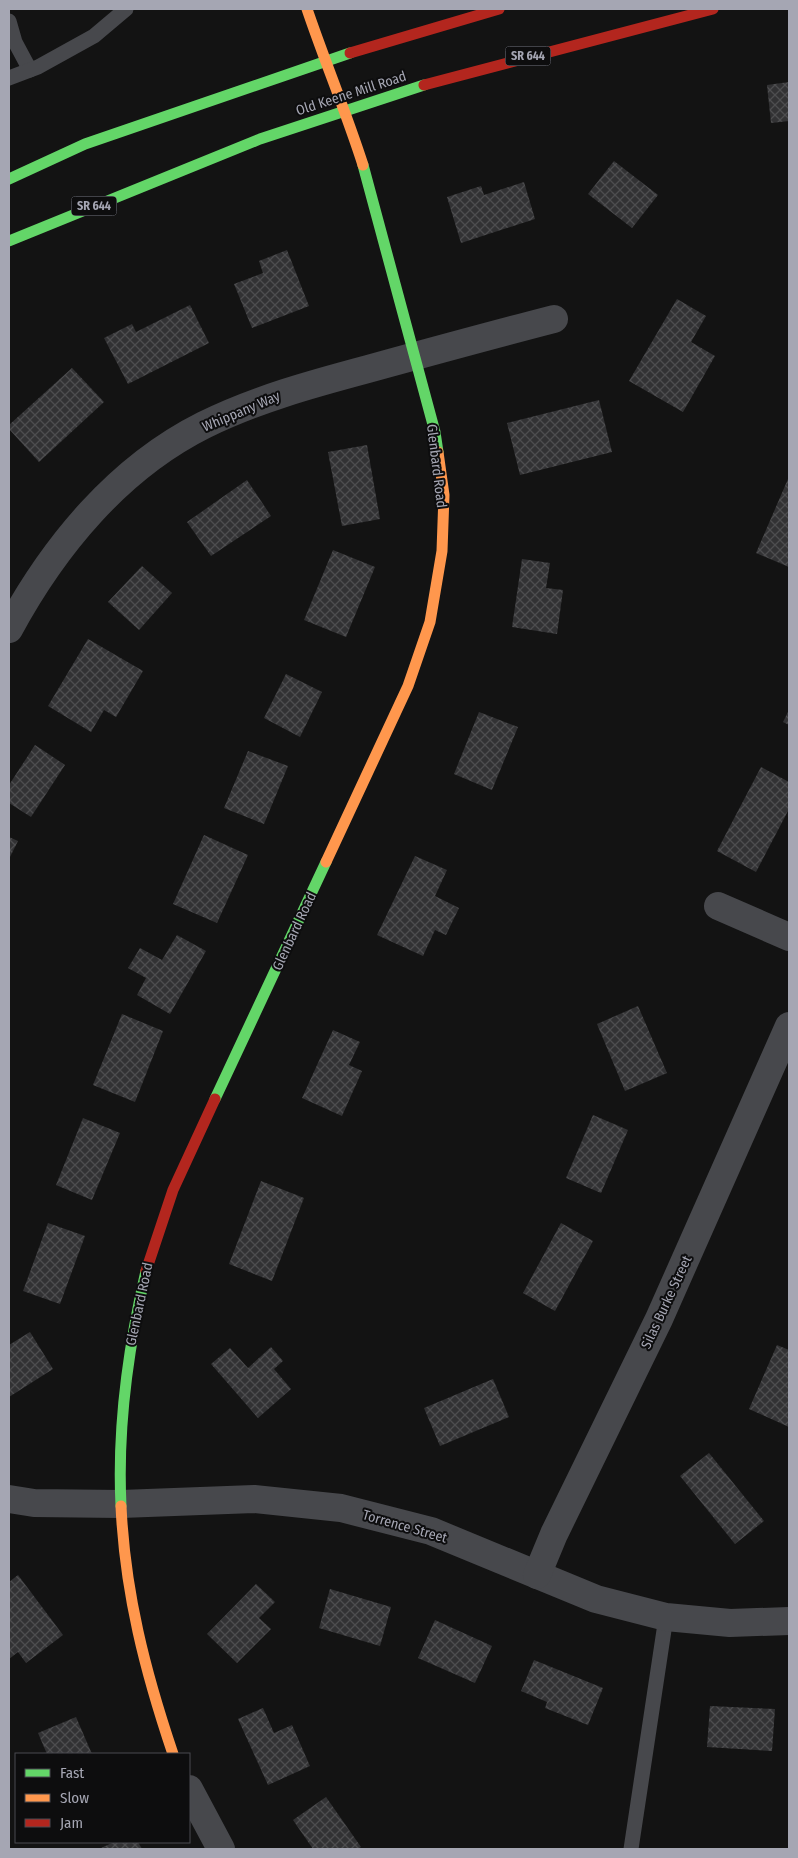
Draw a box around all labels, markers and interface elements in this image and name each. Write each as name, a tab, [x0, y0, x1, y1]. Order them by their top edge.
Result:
road number: SR 644	[506, 46, 550, 66]
street label: Old Keene Mill Road	[294, 68, 408, 119]
road number: SR 644	[72, 197, 116, 216]
street label: Whippany Way	[200, 387, 283, 435]
street label: Glenbard Road	[423, 423, 450, 509]
street label: Glenbard Road	[269, 889, 320, 973]
street label: Silas Burke Street	[637, 1252, 696, 1352]
street label: Glenbard Road	[122, 1261, 157, 1347]
street label: Torrence Street	[361, 1506, 449, 1547]
legend	[15, 1753, 190, 1843]
text: Fast	[60, 1764, 84, 1782]
text: Slow	[60, 1789, 89, 1807]
text: Jam	[60, 1814, 83, 1832]

